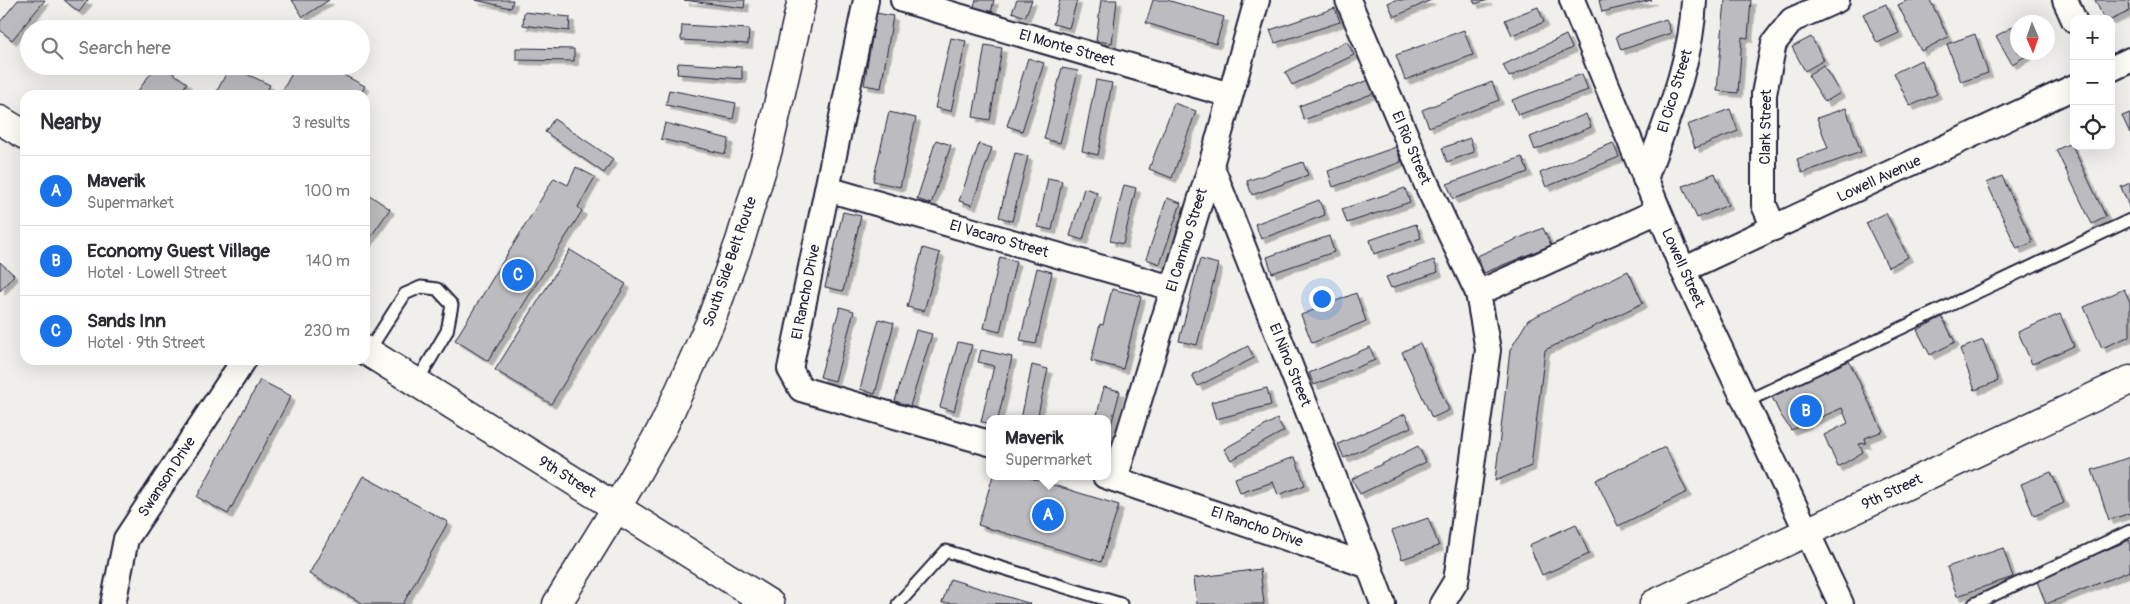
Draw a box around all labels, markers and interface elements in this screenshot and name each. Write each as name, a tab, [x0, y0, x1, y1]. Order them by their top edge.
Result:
north arrow	[2010, 15, 2055, 60]
map controls	[2070, 15, 2115, 150]
button: +	[2070, 15, 2115, 60]
search box	[20, 20, 370, 75]
street label: El Monte Street	[1017, 25, 1118, 71]
icon: search	[38, 34, 66, 62]
text: Search here	[78, 36, 171, 60]
street label: El Cico Street	[1653, 46, 1697, 135]
button: −	[2070, 60, 2115, 105]
street label: Clark Street	[1756, 88, 1776, 165]
button: locate	[2070, 105, 2115, 150]
street label: El Rio Street	[1387, 108, 1435, 188]
text: Nearby	[40, 109, 101, 136]
text: 3 results	[292, 113, 350, 133]
street label: Lowell Avenue	[1834, 151, 1925, 207]
text: Maverik	[87, 169, 146, 193]
text: A	[51, 181, 61, 201]
text: 100 m	[304, 181, 350, 201]
street label: El Camino Street	[1162, 185, 1212, 294]
text: Supermarket	[87, 193, 174, 213]
street label: South Side Belt Route	[699, 194, 761, 330]
street label: El Vacaro Street	[947, 216, 1052, 262]
street label: Lowell Street	[1657, 225, 1709, 312]
text: Economy Guest Village	[87, 239, 270, 263]
street label: El Rancho Drive	[787, 242, 825, 341]
text: B	[51, 251, 61, 271]
text: 140 m	[306, 251, 350, 271]
pin: C	[502, 256, 534, 294]
text: Hotel · Lowell Street	[87, 263, 227, 283]
your location	[1309, 286, 1335, 312]
text: Sands Inn	[87, 309, 166, 333]
text: C	[51, 321, 61, 341]
text: 230 m	[304, 321, 350, 341]
street label: El Nino Street	[1265, 321, 1316, 410]
text: Hotel · 9th Street	[87, 333, 205, 353]
pin: B	[1790, 392, 1822, 430]
popup	[986, 415, 1111, 480]
text: Maverik	[1005, 426, 1064, 450]
street label: Swanson Drive	[134, 433, 200, 521]
text: Supermarket	[1005, 450, 1092, 470]
street label: 9th Street	[535, 452, 600, 503]
street label: 9th Street	[1859, 469, 1926, 514]
pin: A	[1032, 496, 1064, 534]
street label: El Rancho Drive	[1208, 502, 1306, 552]

